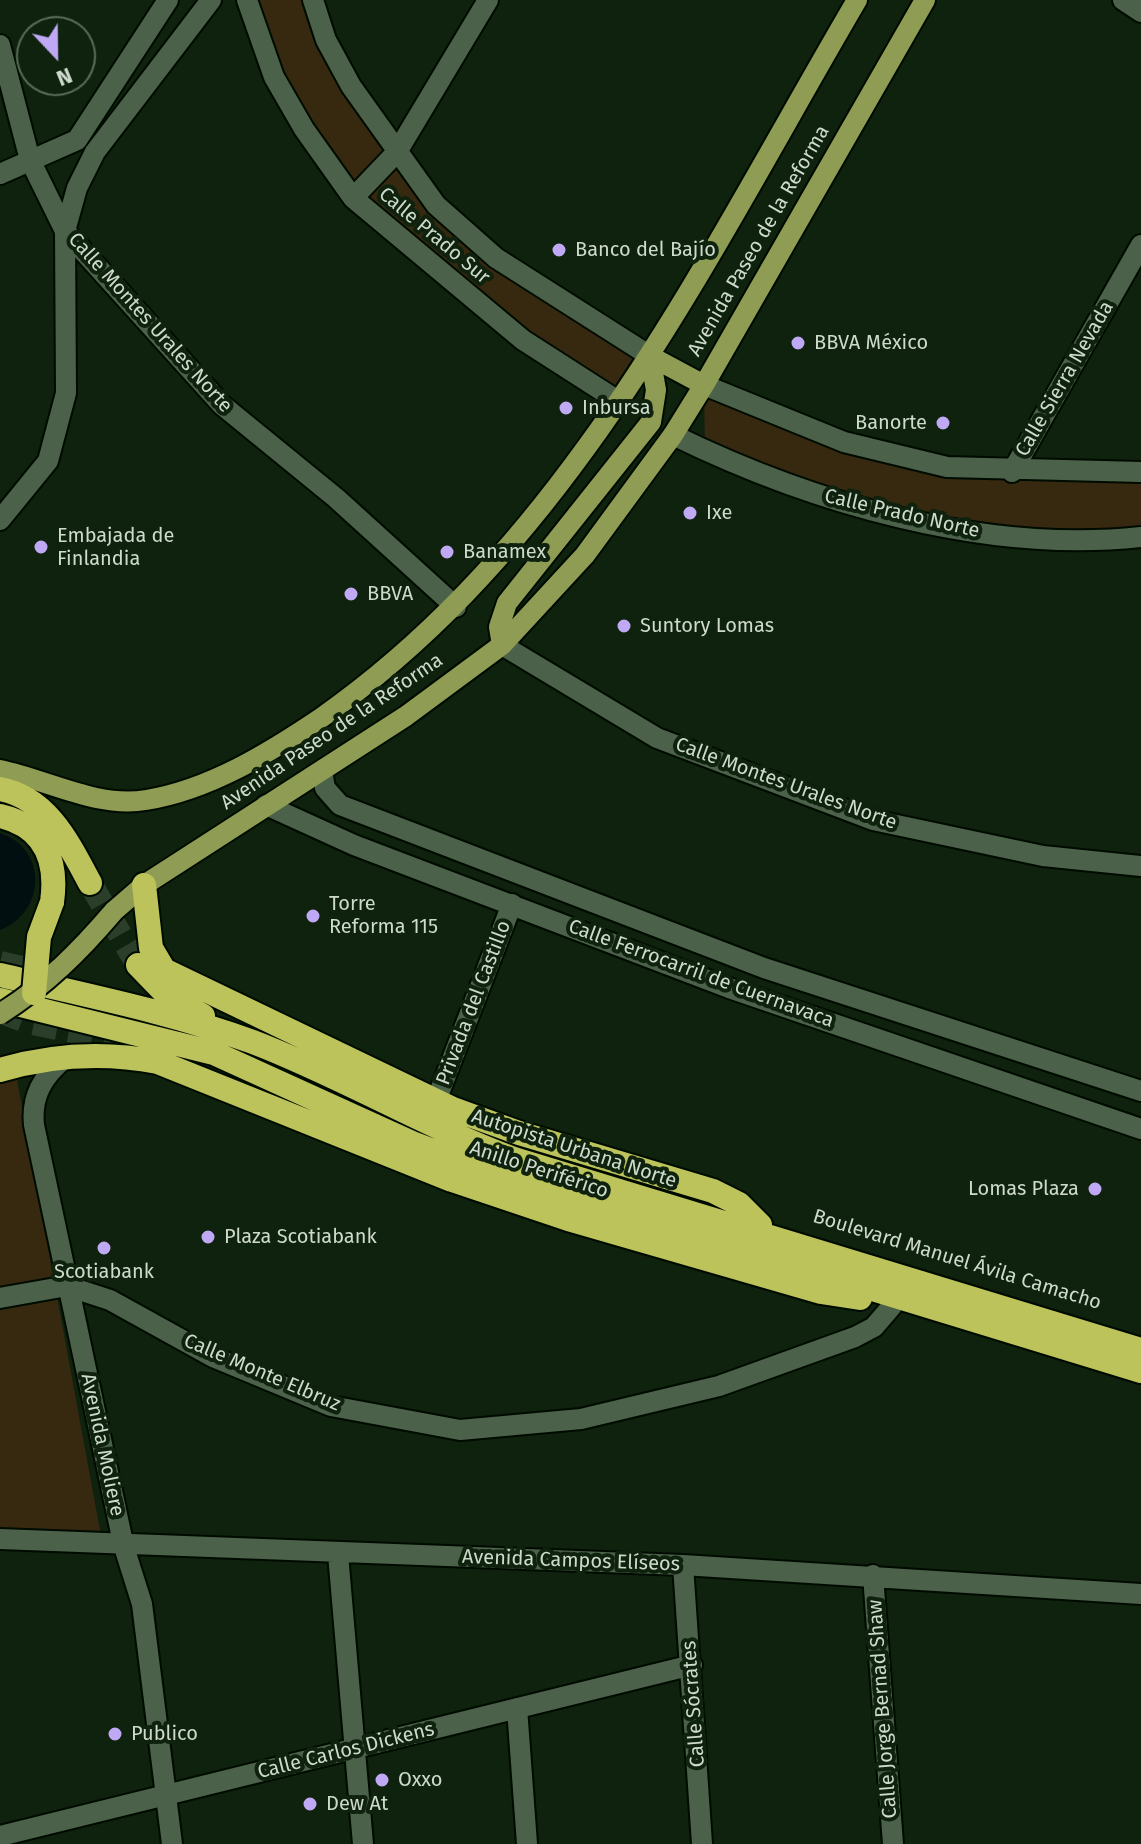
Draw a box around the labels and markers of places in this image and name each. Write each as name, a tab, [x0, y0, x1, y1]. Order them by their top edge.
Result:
place label: Banco del Bajío	[575, 238, 716, 262]
marker: Banco del Bajío	[550, 241, 568, 259]
place label: BBVA México	[814, 331, 928, 355]
marker: BBVA México	[789, 334, 807, 352]
place label: Inbursa	[582, 396, 651, 420]
marker: Inbursa	[557, 399, 575, 417]
place label: Banorte	[855, 411, 927, 435]
marker: Banorte	[934, 414, 952, 432]
place label: Ixe	[706, 501, 732, 525]
marker: Ixe	[681, 504, 699, 522]
place label: Embajada de Finlandia	[57, 524, 174, 571]
marker: Embajada de Finlandia	[32, 538, 50, 556]
place label: Banamex	[463, 540, 546, 564]
marker: Banamex	[438, 543, 456, 561]
place label: BBVA	[367, 582, 413, 606]
marker: BBVA	[342, 585, 360, 603]
place label: Suntory Lomas	[640, 614, 774, 638]
marker: Suntory Lomas	[615, 617, 633, 635]
place label: Torre Reforma 115	[329, 892, 438, 939]
marker: Torre Reforma 115	[304, 907, 322, 925]
place label: Lomas Plaza	[968, 1177, 1079, 1201]
marker: Lomas Plaza	[1086, 1180, 1104, 1198]
place label: Plaza Scotiabank	[224, 1225, 377, 1249]
marker: Plaza Scotiabank	[199, 1228, 217, 1246]
marker: Scotiabank	[95, 1239, 113, 1257]
place label: Scotiabank	[54, 1260, 154, 1284]
place label: Publico	[131, 1722, 198, 1746]
marker: Publico	[106, 1725, 124, 1743]
place label: Oxxo	[398, 1768, 443, 1792]
marker: Oxxo	[373, 1771, 391, 1789]
place label: Dew At	[326, 1792, 388, 1816]
marker: Dew At	[301, 1795, 319, 1813]

